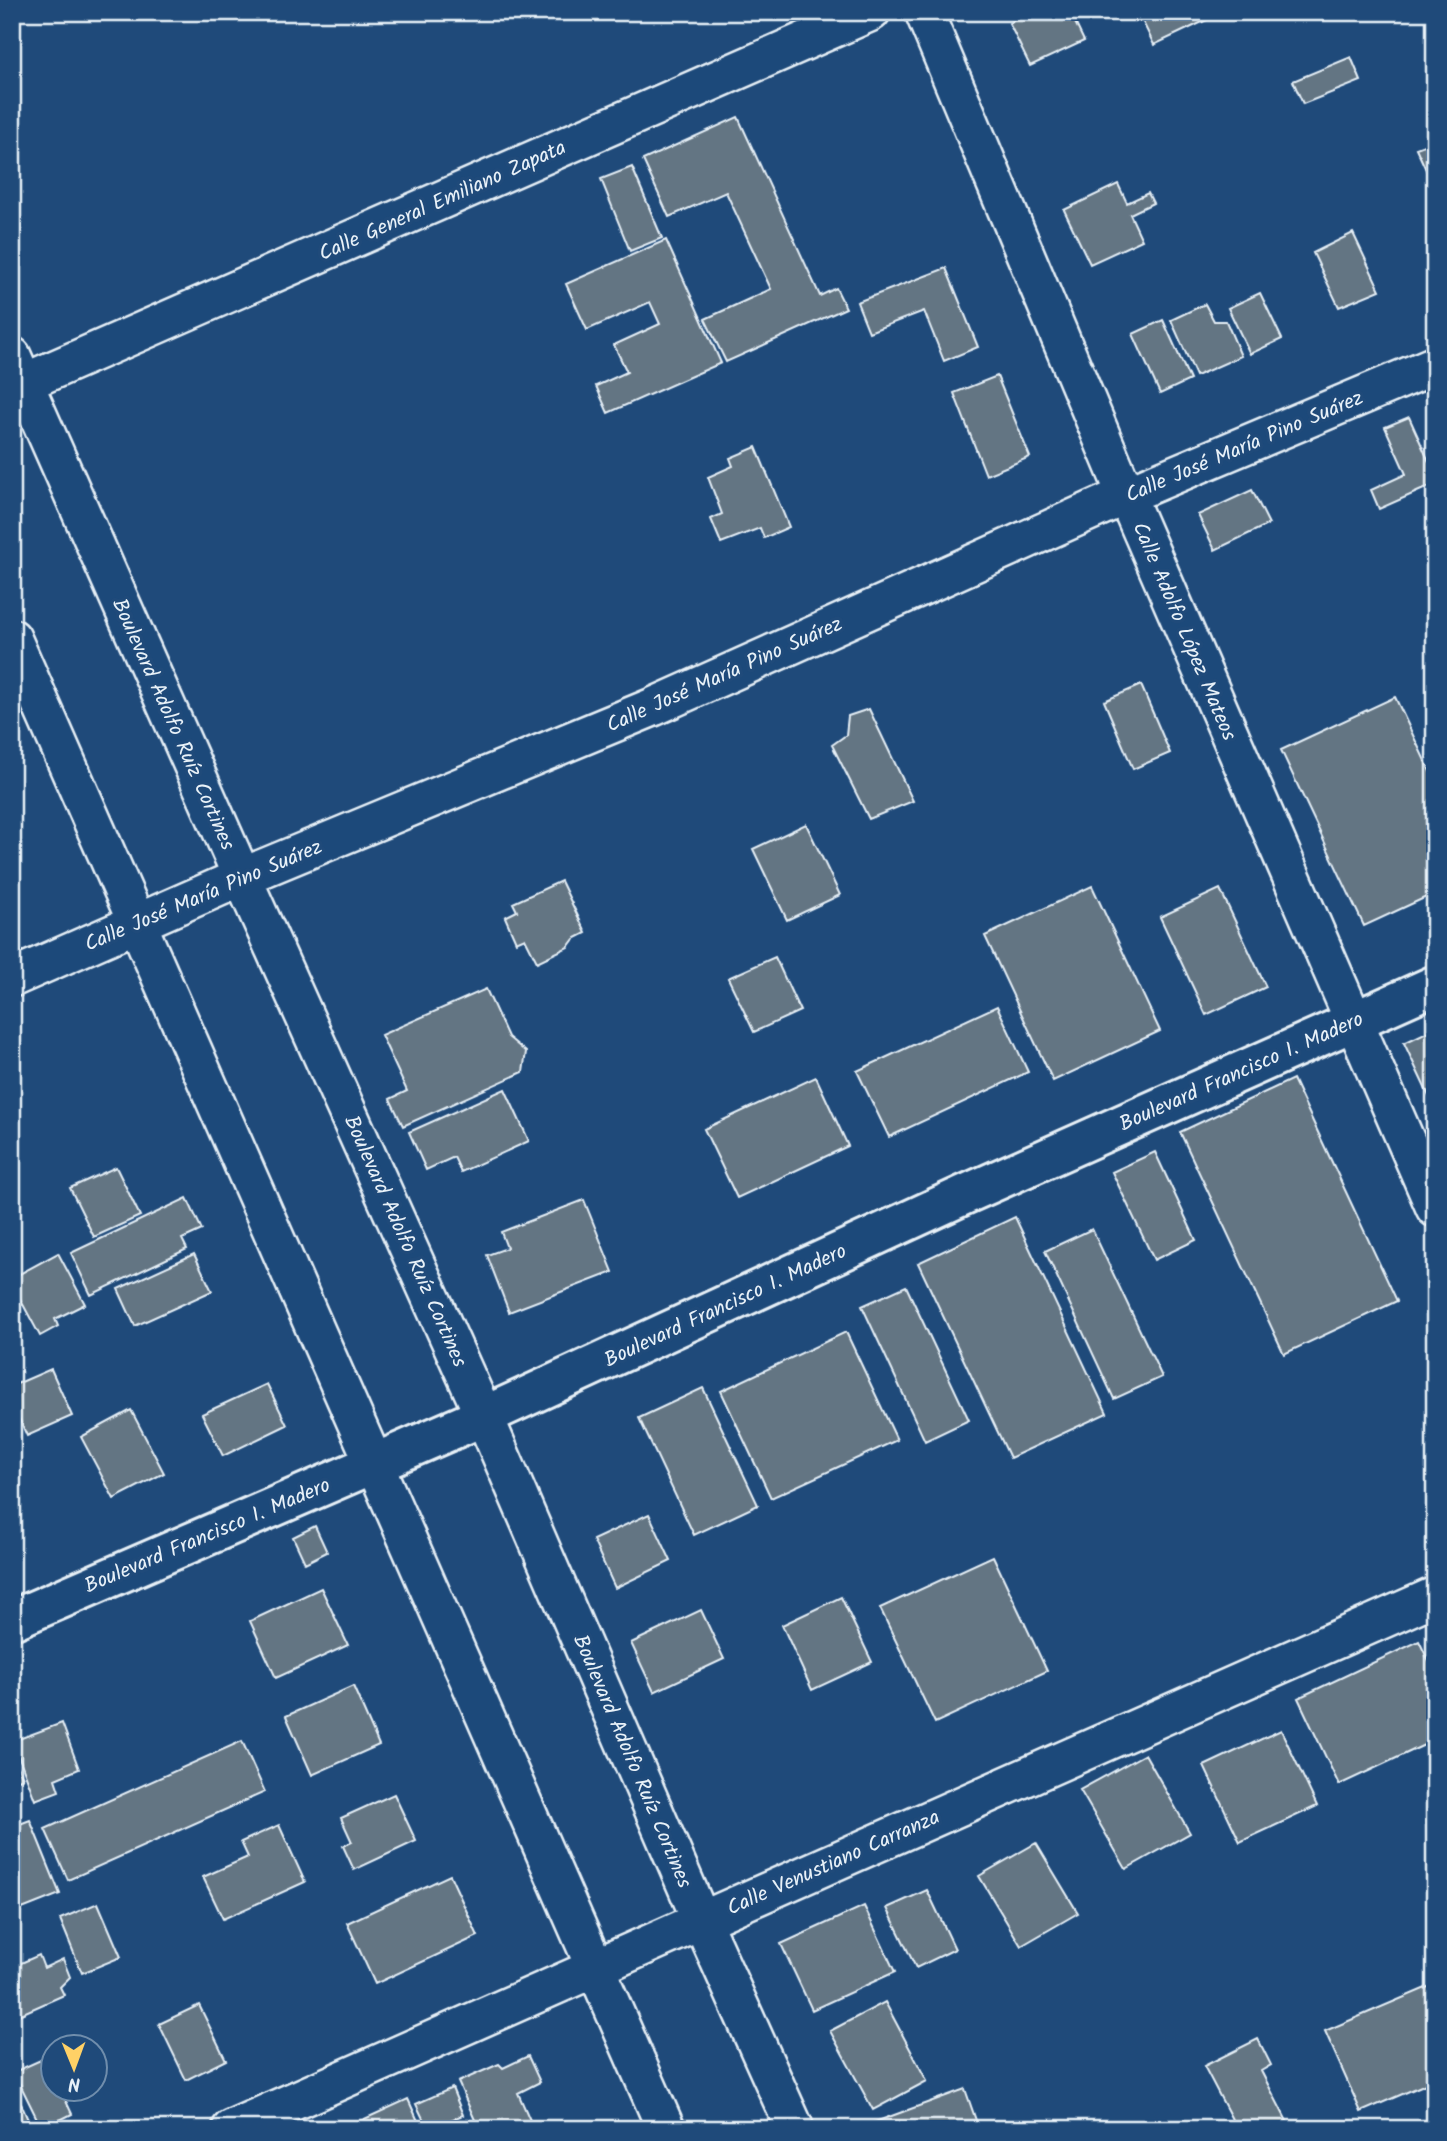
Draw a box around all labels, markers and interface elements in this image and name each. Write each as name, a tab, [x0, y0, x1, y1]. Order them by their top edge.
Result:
street label: Calle General Emiliano Zapata	[314, 132, 572, 271]
street label: Calle José María Pino Suárez	[1121, 382, 1369, 512]
street label: Calle Adolfo López Mateos	[1123, 517, 1245, 746]
street label: Boulevard Adolfo Ruíz Cortines	[102, 593, 243, 856]
street label: Calle José María Pino Suárez	[601, 608, 848, 742]
street label: Calle José María Pino Suárez	[80, 831, 328, 961]
street label: Boulevard Francisco I. Madero	[1114, 1004, 1369, 1141]
street label: Boulevard Adolfo Ruíz Cortines	[334, 1110, 475, 1373]
street label: Boulevard Francisco I. Madero	[599, 1236, 852, 1377]
street label: Boulevard Francisco I. Madero	[79, 1470, 336, 1603]
street label: Boulevard Adolfo Ruíz Cortines	[563, 1630, 700, 1894]
street label: Calle Venustiano Carranza	[722, 1802, 945, 1925]
north arrow	[38, 2032, 108, 2102]
text: N	[68, 2068, 81, 2098]

